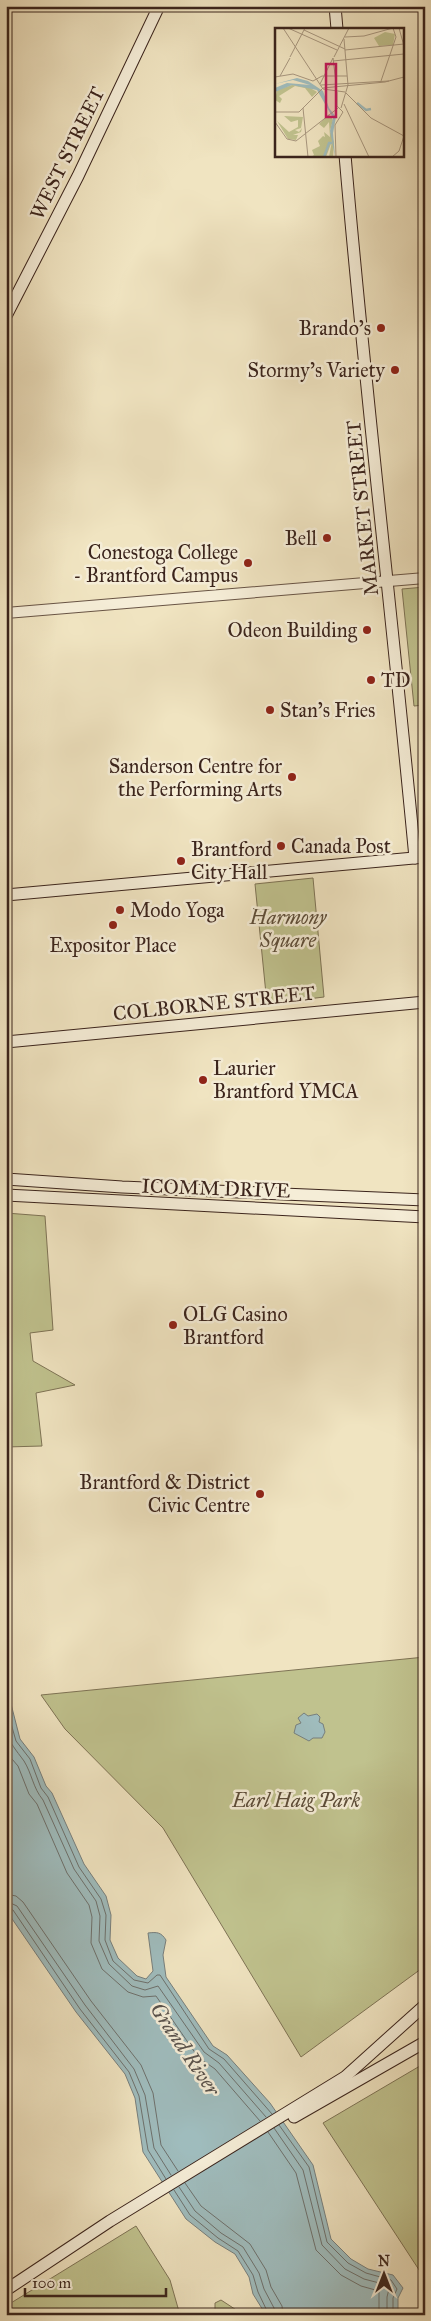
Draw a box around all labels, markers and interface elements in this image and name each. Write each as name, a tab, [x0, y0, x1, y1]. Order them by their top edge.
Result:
inset map	[275, 28, 404, 156]
street label: WEST STREET	[25, 83, 110, 223]
place label: Brando's	[299, 316, 371, 340]
marker: Brando's	[375, 322, 387, 334]
place label: Stormy's Variety	[248, 358, 386, 382]
marker: Stormy's Variety	[389, 364, 401, 376]
street label: MARKET STREET	[341, 419, 383, 597]
place label: Bell	[285, 526, 318, 550]
marker: Bell	[321, 532, 333, 544]
place label: Conestoga College - Brantford Campus	[73, 540, 238, 587]
marker: Conestoga College - Brantford Campus	[242, 557, 254, 569]
place label: Odeon Building	[228, 618, 358, 643]
marker: Odeon Building	[361, 624, 373, 636]
place label: TD	[381, 668, 411, 692]
marker: TD	[365, 674, 377, 686]
place label: Stan's Fries	[280, 698, 375, 722]
marker: Stan's Fries	[264, 704, 276, 716]
place label: Sanderson Centre for the Performing Arts	[109, 754, 282, 802]
marker: Sanderson Centre for the Performing Arts	[286, 771, 298, 783]
place label: Canada Post	[291, 834, 391, 858]
place label: Brantford City Hall	[191, 837, 272, 884]
marker: Canada Post	[275, 840, 287, 852]
marker: Brantford City Hall	[175, 855, 187, 867]
place label: Modo Yoga	[130, 898, 225, 923]
marker: Modo Yoga	[114, 904, 126, 916]
park label: Harmony Square	[249, 905, 328, 952]
marker: Expositor Place	[107, 919, 119, 931]
place label: Expositor Place	[49, 933, 177, 957]
street label: COLBORNE STREET	[112, 980, 316, 1026]
place label: Laurier Brantford YMCA	[213, 1056, 359, 1103]
marker: Laurier Brantford YMCA	[197, 1074, 209, 1086]
street label: ICOMM DRIVE	[141, 1173, 291, 1203]
place label: OLG Casino Brantford	[183, 1302, 288, 1349]
marker: OLG Casino Brantford	[167, 1319, 179, 1331]
place label: Brantford & District Civic Centre	[79, 1470, 250, 1517]
marker: Brantford & District Civic Centre	[254, 1488, 266, 1500]
park label: Earl Haig Park	[231, 1788, 360, 1812]
water label: Grand River	[144, 1997, 226, 2102]
north arrow	[358, 2248, 408, 2298]
text: N	[378, 2253, 390, 2270]
scale bar	[25, 2266, 166, 2298]
text: 100 m	[32, 2274, 72, 2292]

